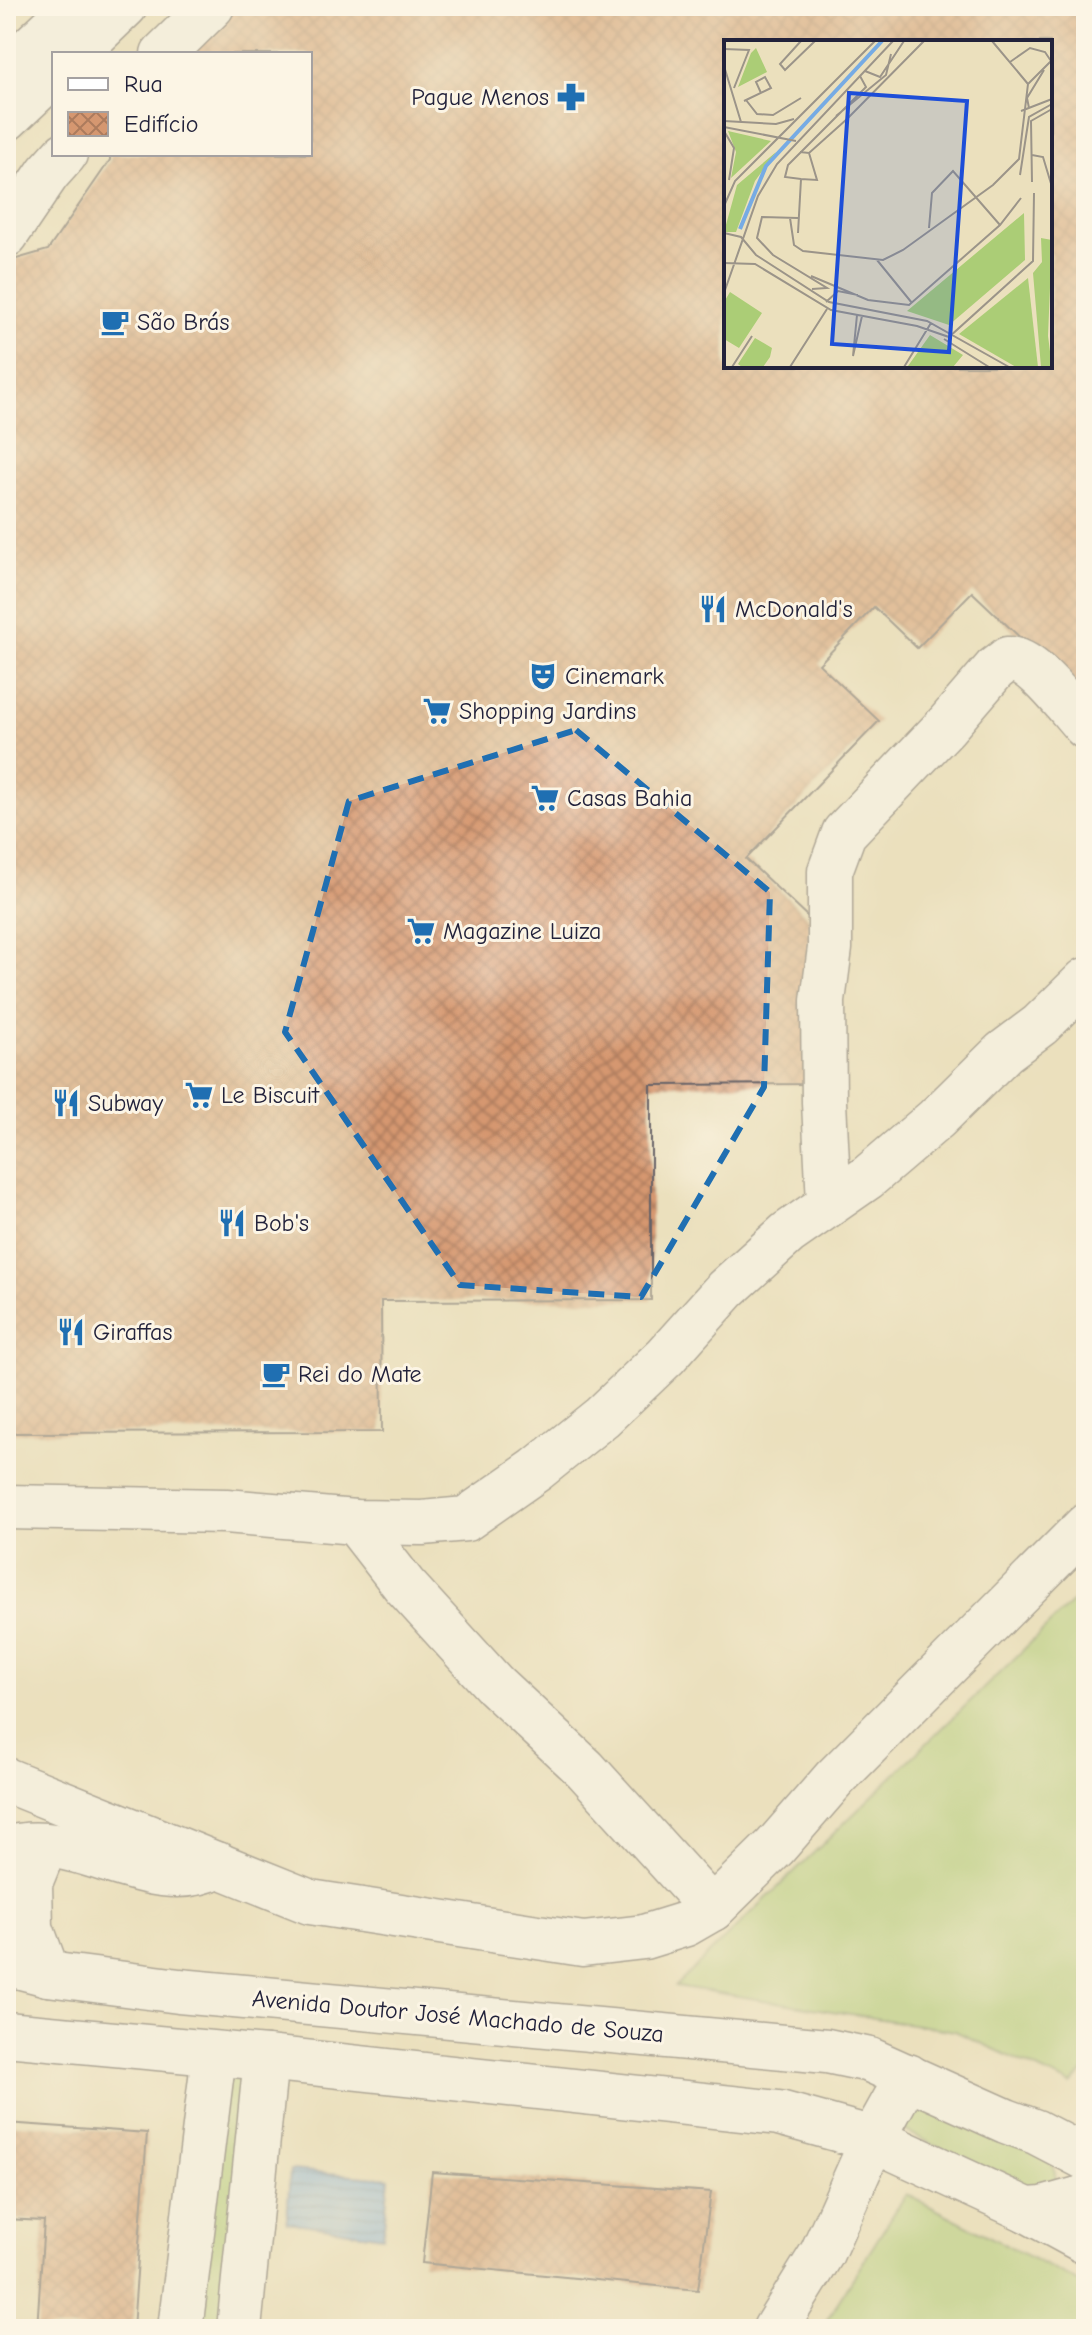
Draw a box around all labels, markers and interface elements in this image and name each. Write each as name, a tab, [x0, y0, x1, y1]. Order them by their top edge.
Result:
inset map	[724, 40, 1052, 368]
legend	[52, 52, 312, 156]
text: Rua	[124, 70, 163, 98]
pharmacy icon: Pague Menos	[556, 82, 586, 112]
place label: Pague Menos	[411, 83, 549, 111]
text: Edifício	[124, 110, 199, 138]
cafe icon: São Brás	[100, 307, 130, 337]
place label: São Brás	[137, 308, 229, 336]
restaurant icon: McDonald's	[698, 594, 728, 624]
place label: McDonald's	[735, 595, 853, 623]
theatre icon: Cinemark	[528, 661, 558, 691]
place label: Cinemark	[565, 662, 664, 690]
supermarket icon: Shopping Jardins	[422, 696, 452, 726]
place label: Shopping Jardins	[459, 697, 636, 725]
supermarket icon: Casas Bahia	[530, 783, 560, 813]
place label: Casas Bahia	[567, 784, 692, 812]
supermarket icon: Magazine Luiza	[406, 916, 436, 946]
place label: Magazine Luiza	[443, 917, 601, 945]
supermarket icon: Le Biscuit	[184, 1080, 214, 1110]
place label: Le Biscuit	[221, 1081, 320, 1109]
restaurant icon: Subway	[51, 1088, 81, 1118]
place label: Subway	[88, 1089, 163, 1117]
restaurant icon: Bob's	[217, 1208, 247, 1238]
place label: Bob's	[254, 1209, 309, 1237]
restaurant icon: Giraffas	[56, 1317, 86, 1347]
place label: Giraffas	[93, 1318, 172, 1346]
cafe icon: Rei do Mate	[261, 1359, 291, 1389]
place label: Rei do Mate	[298, 1360, 422, 1388]
street label: Avenida Doutor José Machado de Souza	[251, 1984, 665, 2048]

